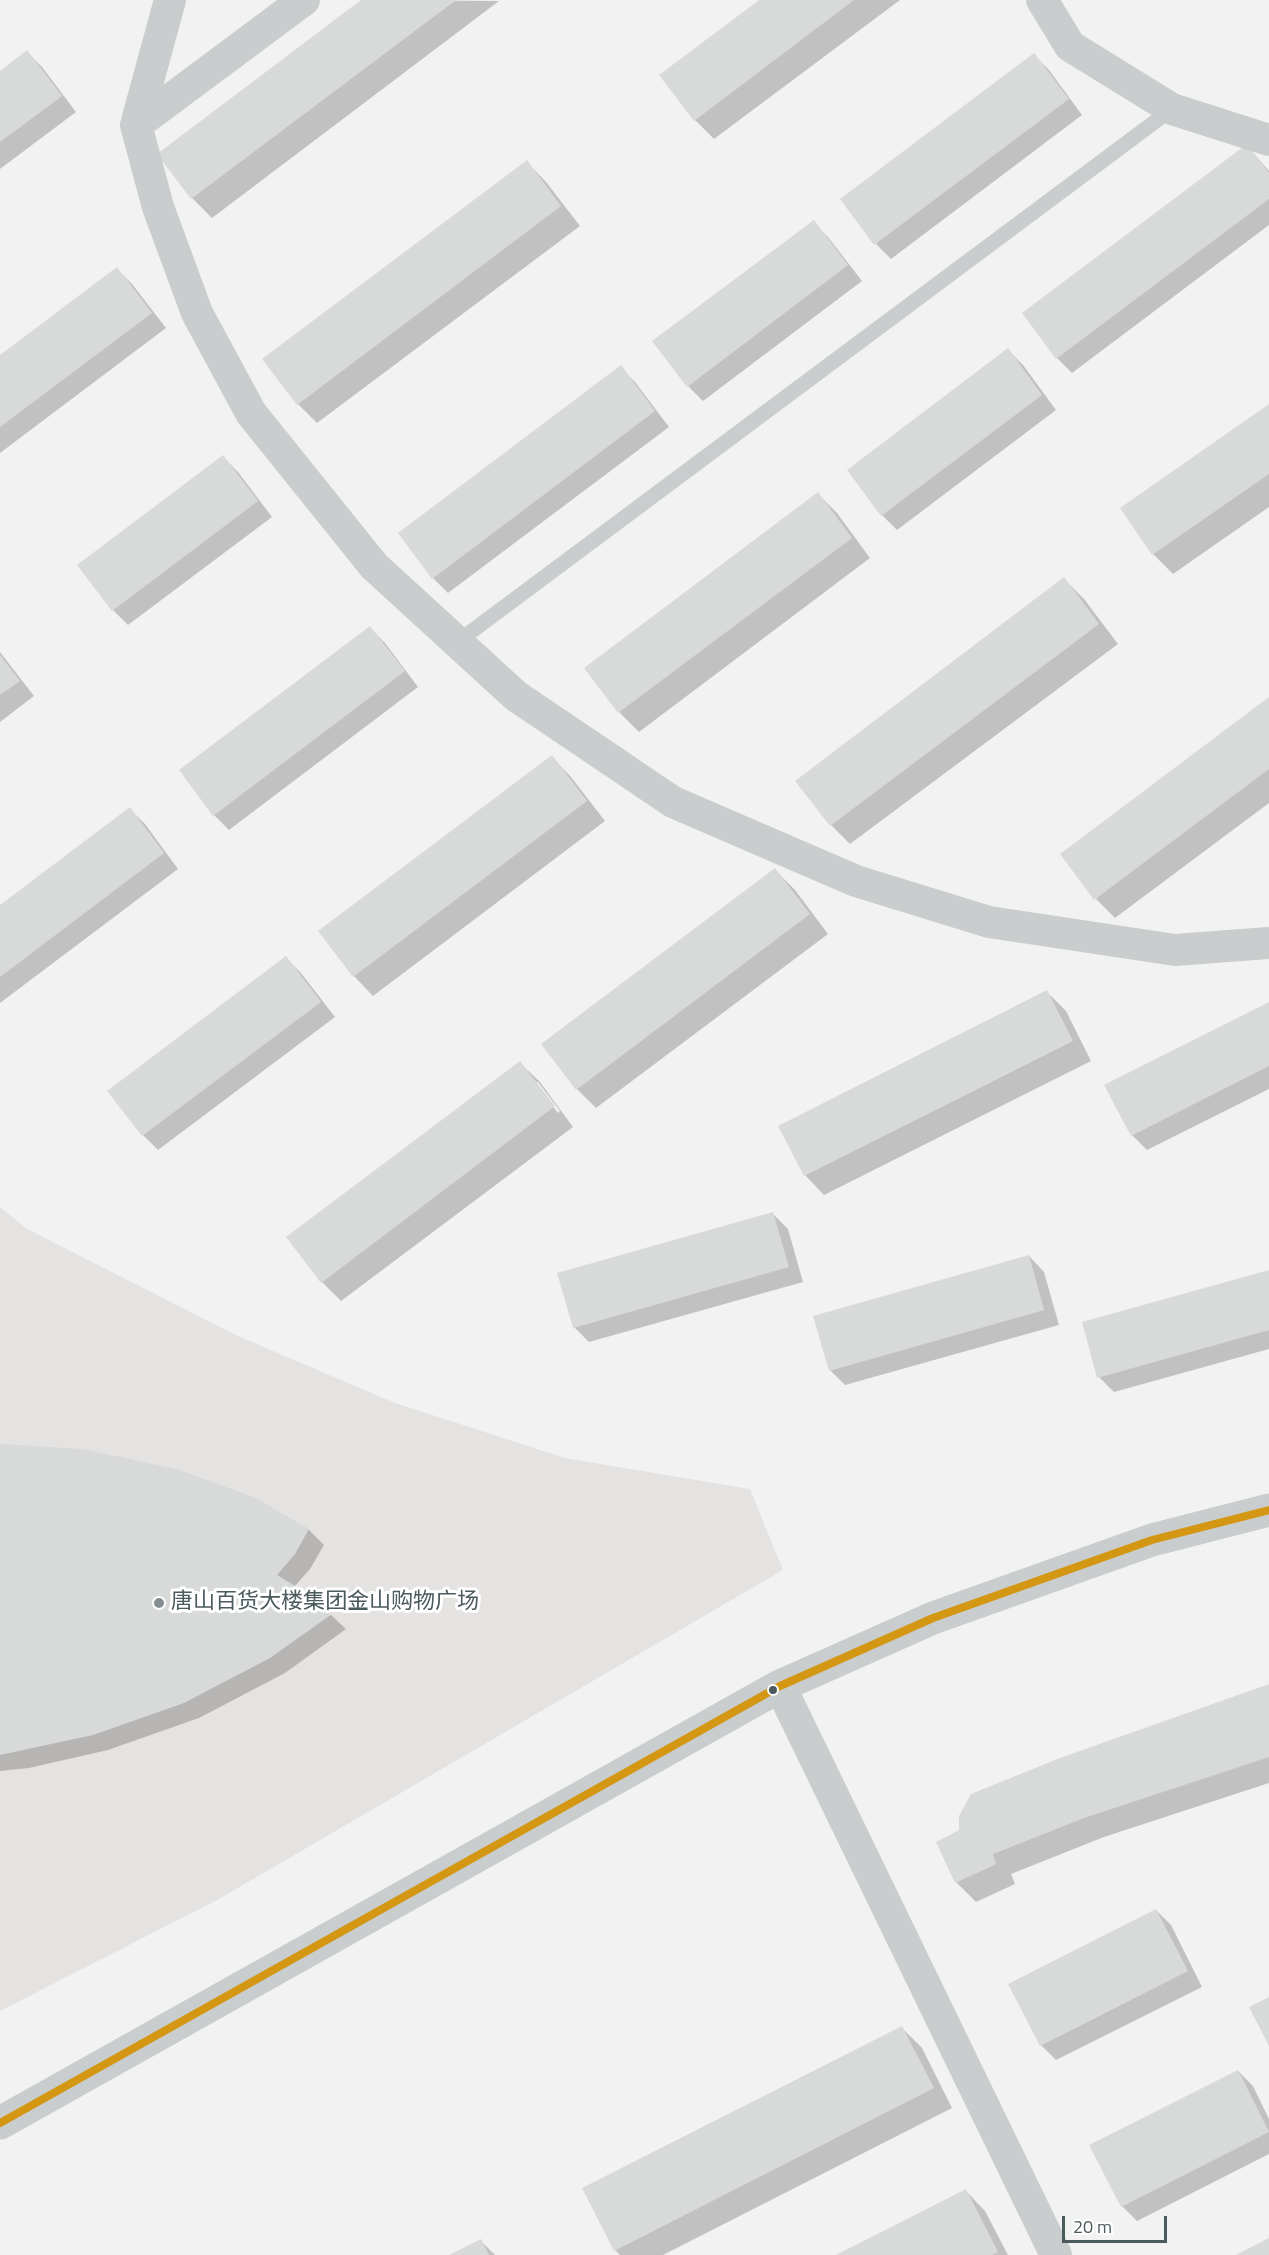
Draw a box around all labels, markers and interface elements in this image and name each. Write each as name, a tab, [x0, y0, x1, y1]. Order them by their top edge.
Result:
place label: 唐山百货大楼集团金山购物广场	[171, 1590, 479, 1616]
marker: 唐山百货大楼集团金山购物广场	[152, 1596, 166, 1610]
unlabelled marker	[767, 1684, 779, 1696]
scale bar	[1065, 2204, 1170, 2242]
text: 20 m	[1073, 2213, 1112, 2240]

